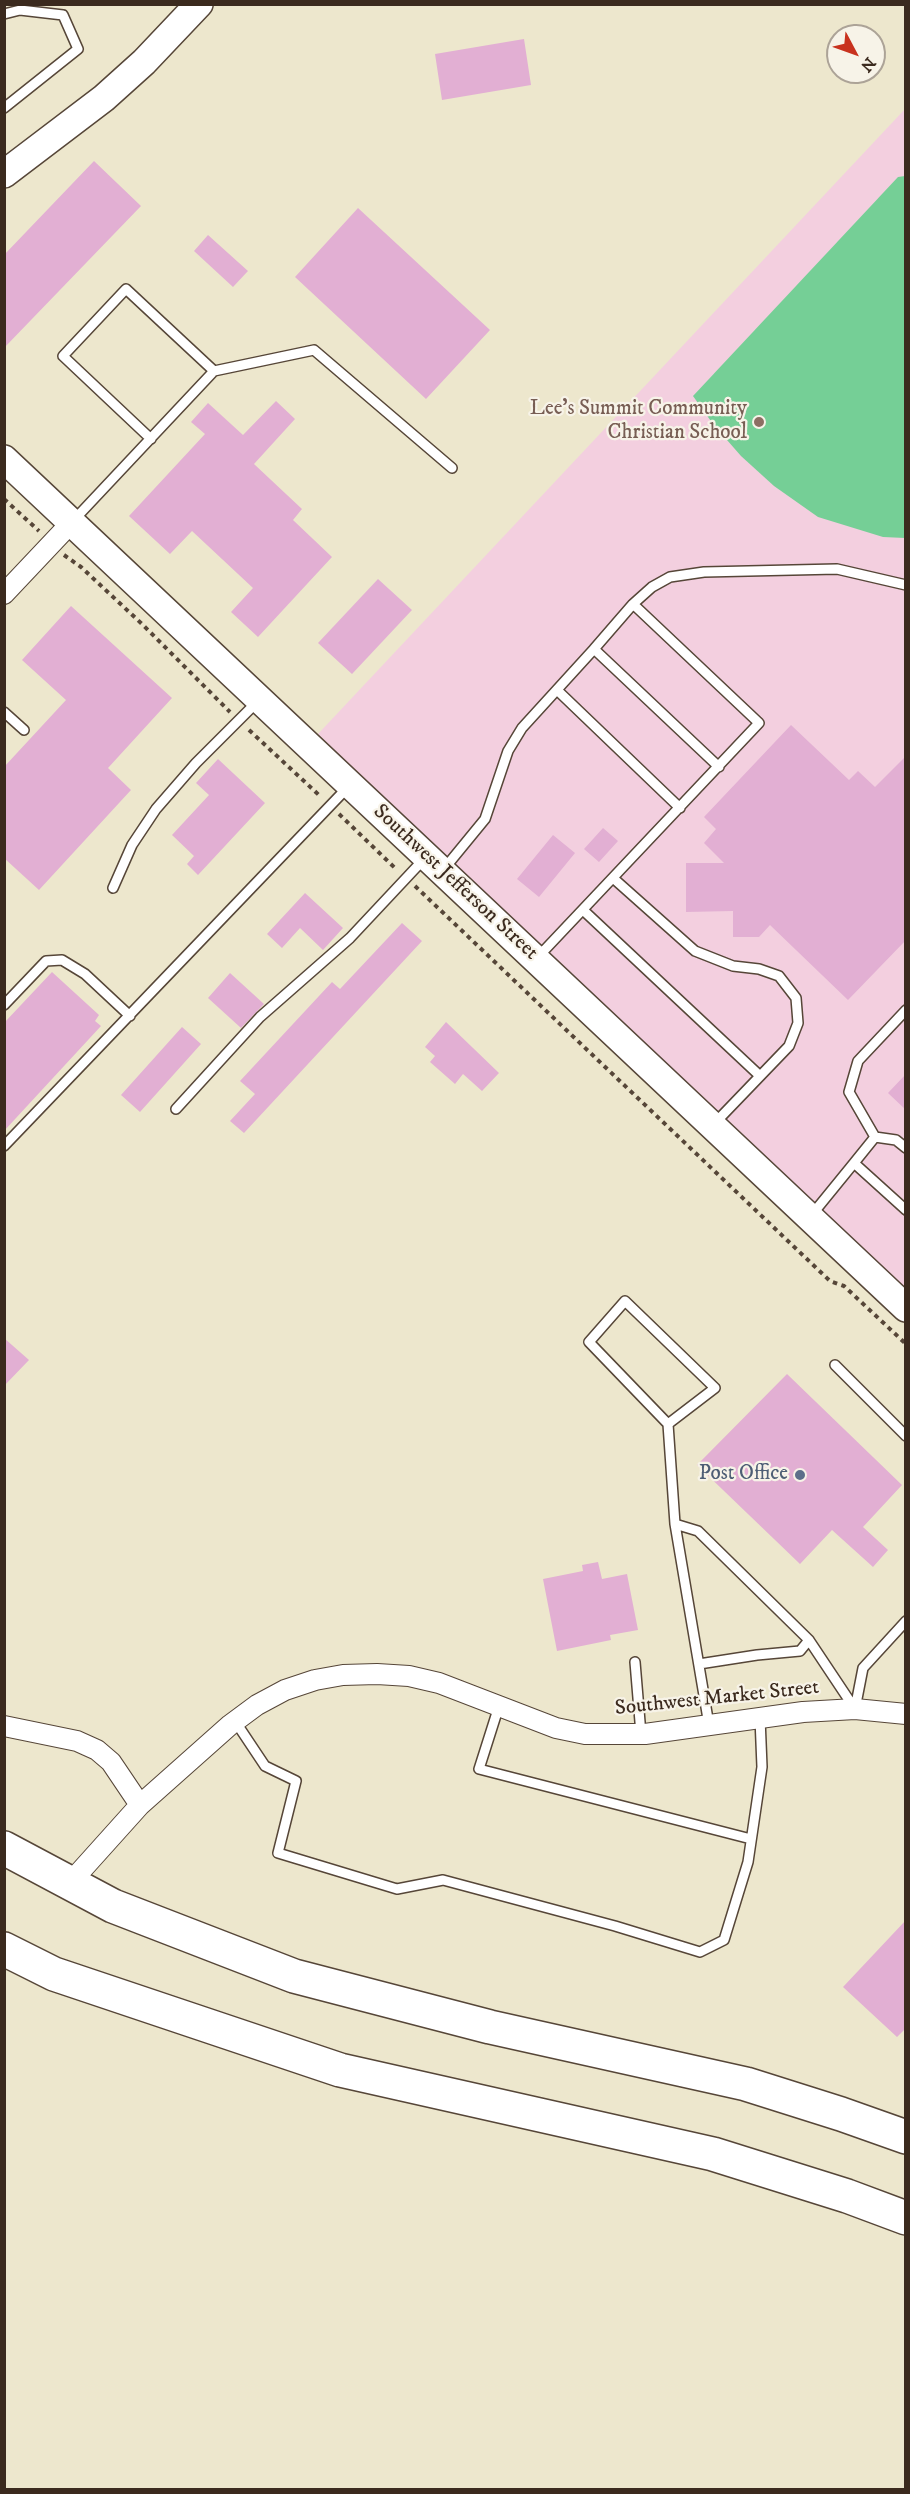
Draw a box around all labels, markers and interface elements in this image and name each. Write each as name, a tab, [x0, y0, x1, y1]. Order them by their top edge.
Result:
north arrow	[826, 24, 886, 84]
text: N	[856, 53, 880, 76]
place label: Lee's Summit Community Christian School	[530, 397, 747, 447]
marker: Lee's Summit Community Christian School	[752, 415, 766, 429]
street label: Southwest Jefferson Street	[367, 800, 543, 966]
place label: Post Office	[699, 1462, 788, 1488]
marker: Post Office	[793, 1468, 807, 1482]
street label: Southwest Market Street	[614, 1676, 820, 1722]

